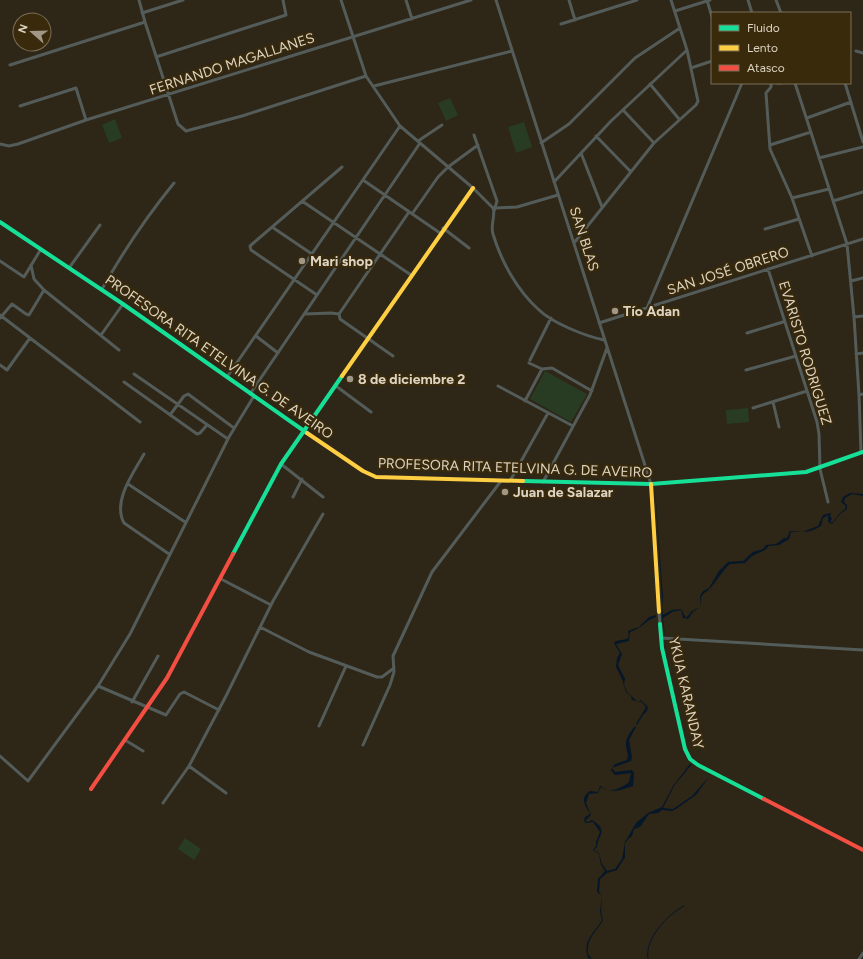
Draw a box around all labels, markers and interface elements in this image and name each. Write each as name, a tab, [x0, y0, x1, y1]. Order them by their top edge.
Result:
north arrow	[12, 12, 52, 52]
legend	[711, 12, 851, 84]
text: Fluido	[747, 21, 780, 35]
text: N	[16, 23, 31, 35]
street label: FERNANDO MAGALLANES	[147, 29, 317, 99]
text: Lento	[747, 41, 778, 55]
text: Atasco	[747, 61, 785, 75]
street label: SAN BLAS	[566, 205, 602, 273]
street label: SAN JOSÉ OBRERO	[665, 243, 791, 299]
place label: Mari shop	[310, 253, 373, 270]
marker: Mari shop	[297, 256, 307, 266]
street label: PROFESORA RITA ETELVINA G. DE AVEIRO	[102, 271, 336, 443]
street label: EVARISTO RODRIGUEZ	[775, 279, 835, 427]
place label: Tío Adan	[623, 303, 680, 320]
marker: Tío Adan	[610, 306, 620, 316]
place label: 8 de diciembre 2	[358, 371, 465, 388]
marker: 8 de diciembre 2	[345, 374, 355, 384]
street label: PROFESORA RITA ETELVINA G. DE AVEIRO	[377, 455, 653, 481]
place label: Juan de Salazar	[513, 484, 614, 501]
marker: Juan de Salazar	[500, 487, 510, 497]
street label: YKUA KARANDAY	[665, 635, 707, 751]

